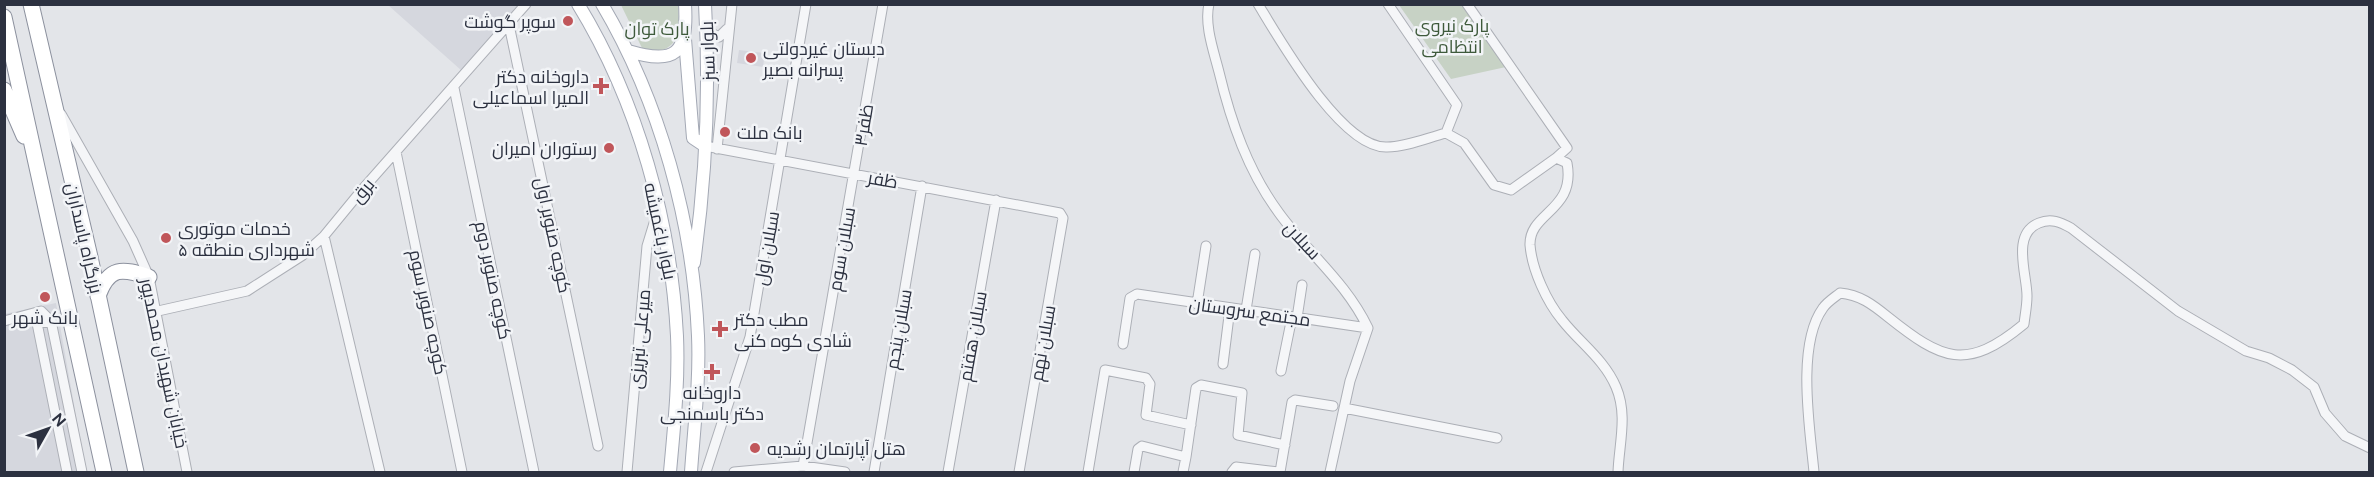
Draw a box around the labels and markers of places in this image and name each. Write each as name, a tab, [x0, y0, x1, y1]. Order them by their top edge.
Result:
place label: سوپر گوشت	[464, 11, 556, 34]
marker: سوپر گوشت	[561, 14, 575, 28]
place label: دبستان غیردولتی پسرانه بصیر	[762, 38, 885, 82]
marker: دبستان غیردولتی پسرانه بصیر	[744, 51, 758, 65]
place label: داروخانه دکتر المیرا اسماعیلی	[473, 66, 589, 109]
marker: داروخانه دکتر المیرا اسماعیلی	[594, 79, 608, 93]
place label: بانک ملت	[737, 122, 803, 142]
marker: بانک ملت	[718, 125, 732, 139]
place label: رستوران امیران	[492, 138, 597, 160]
marker: رستوران امیران	[602, 141, 616, 155]
place label: خدمات موتوری شهرداری منطقه ۵	[178, 218, 315, 261]
marker: خدمات موتوری شهرداری منطقه ۵	[159, 231, 173, 245]
marker: بانک شهر	[38, 290, 52, 304]
place label: بانک شهر	[11, 307, 78, 329]
place label: مطب دکتر شادی کوه کنی	[733, 309, 852, 352]
marker: مطب دکتر شادی کوه کنی	[711, 320, 729, 338]
marker: داروخانه دکتر باسمنجی	[705, 365, 719, 379]
place label: داروخانه دکتر باسمنجی	[660, 382, 764, 425]
place label: هتل آپارتمان رشدیه	[767, 438, 906, 461]
marker: هتل آپارتمان رشدیه	[748, 441, 762, 455]

